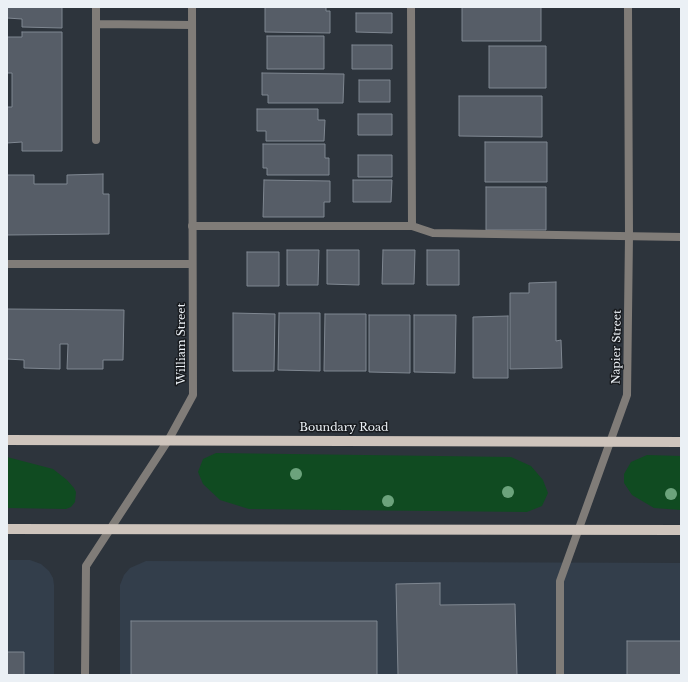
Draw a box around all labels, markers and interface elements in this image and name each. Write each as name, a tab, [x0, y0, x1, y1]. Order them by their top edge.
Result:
street label: William Street	[175, 303, 189, 385]
street label: Napier Street	[610, 310, 624, 384]
street label: Boundary Road	[300, 421, 388, 435]

